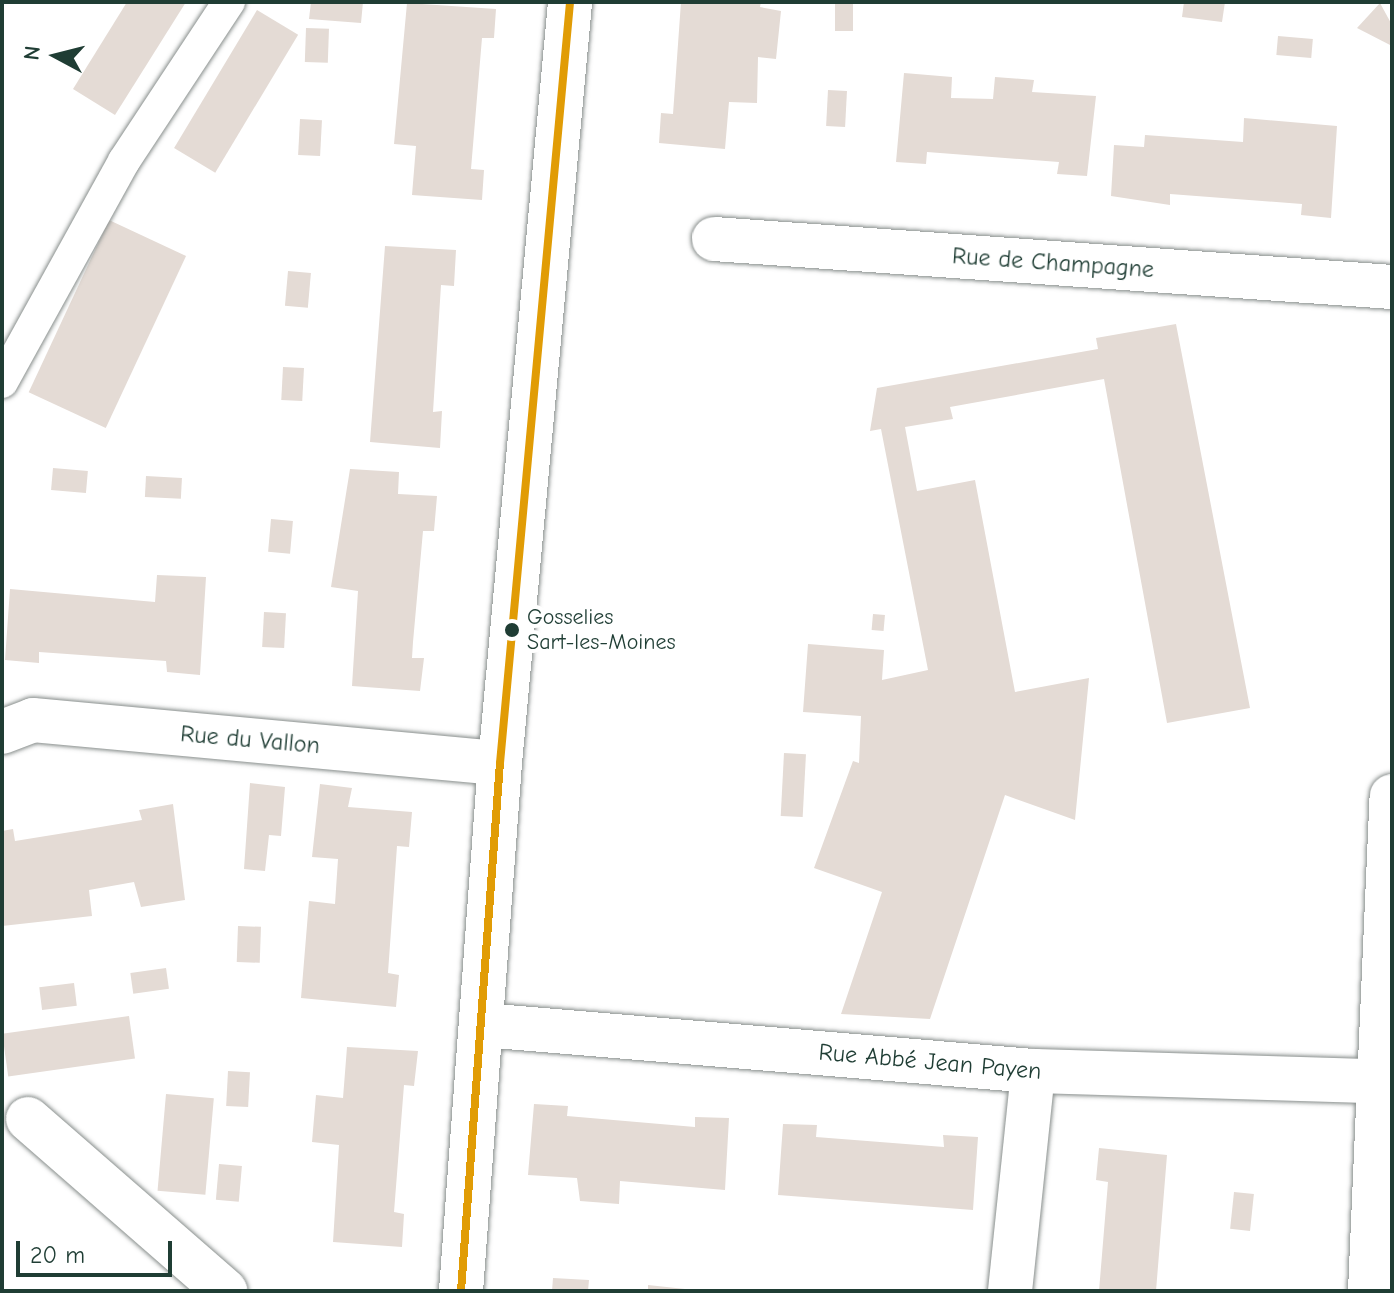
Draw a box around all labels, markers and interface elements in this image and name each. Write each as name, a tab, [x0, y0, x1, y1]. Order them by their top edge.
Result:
north arrow	[16, 16, 96, 96]
text: N	[18, 44, 46, 62]
street label: Rue de Champagne	[951, 242, 1155, 284]
place label: Gosselies Sart-les-Moines	[527, 604, 676, 656]
marker: Gosselies Sart-les-Moines	[504, 622, 520, 638]
street label: Rue du Vallon	[179, 720, 321, 760]
street label: Rue Abbé Jean Payen	[817, 1038, 1043, 1086]
scale bar	[20, 1225, 176, 1275]
text: 20 m	[30, 1241, 85, 1269]

